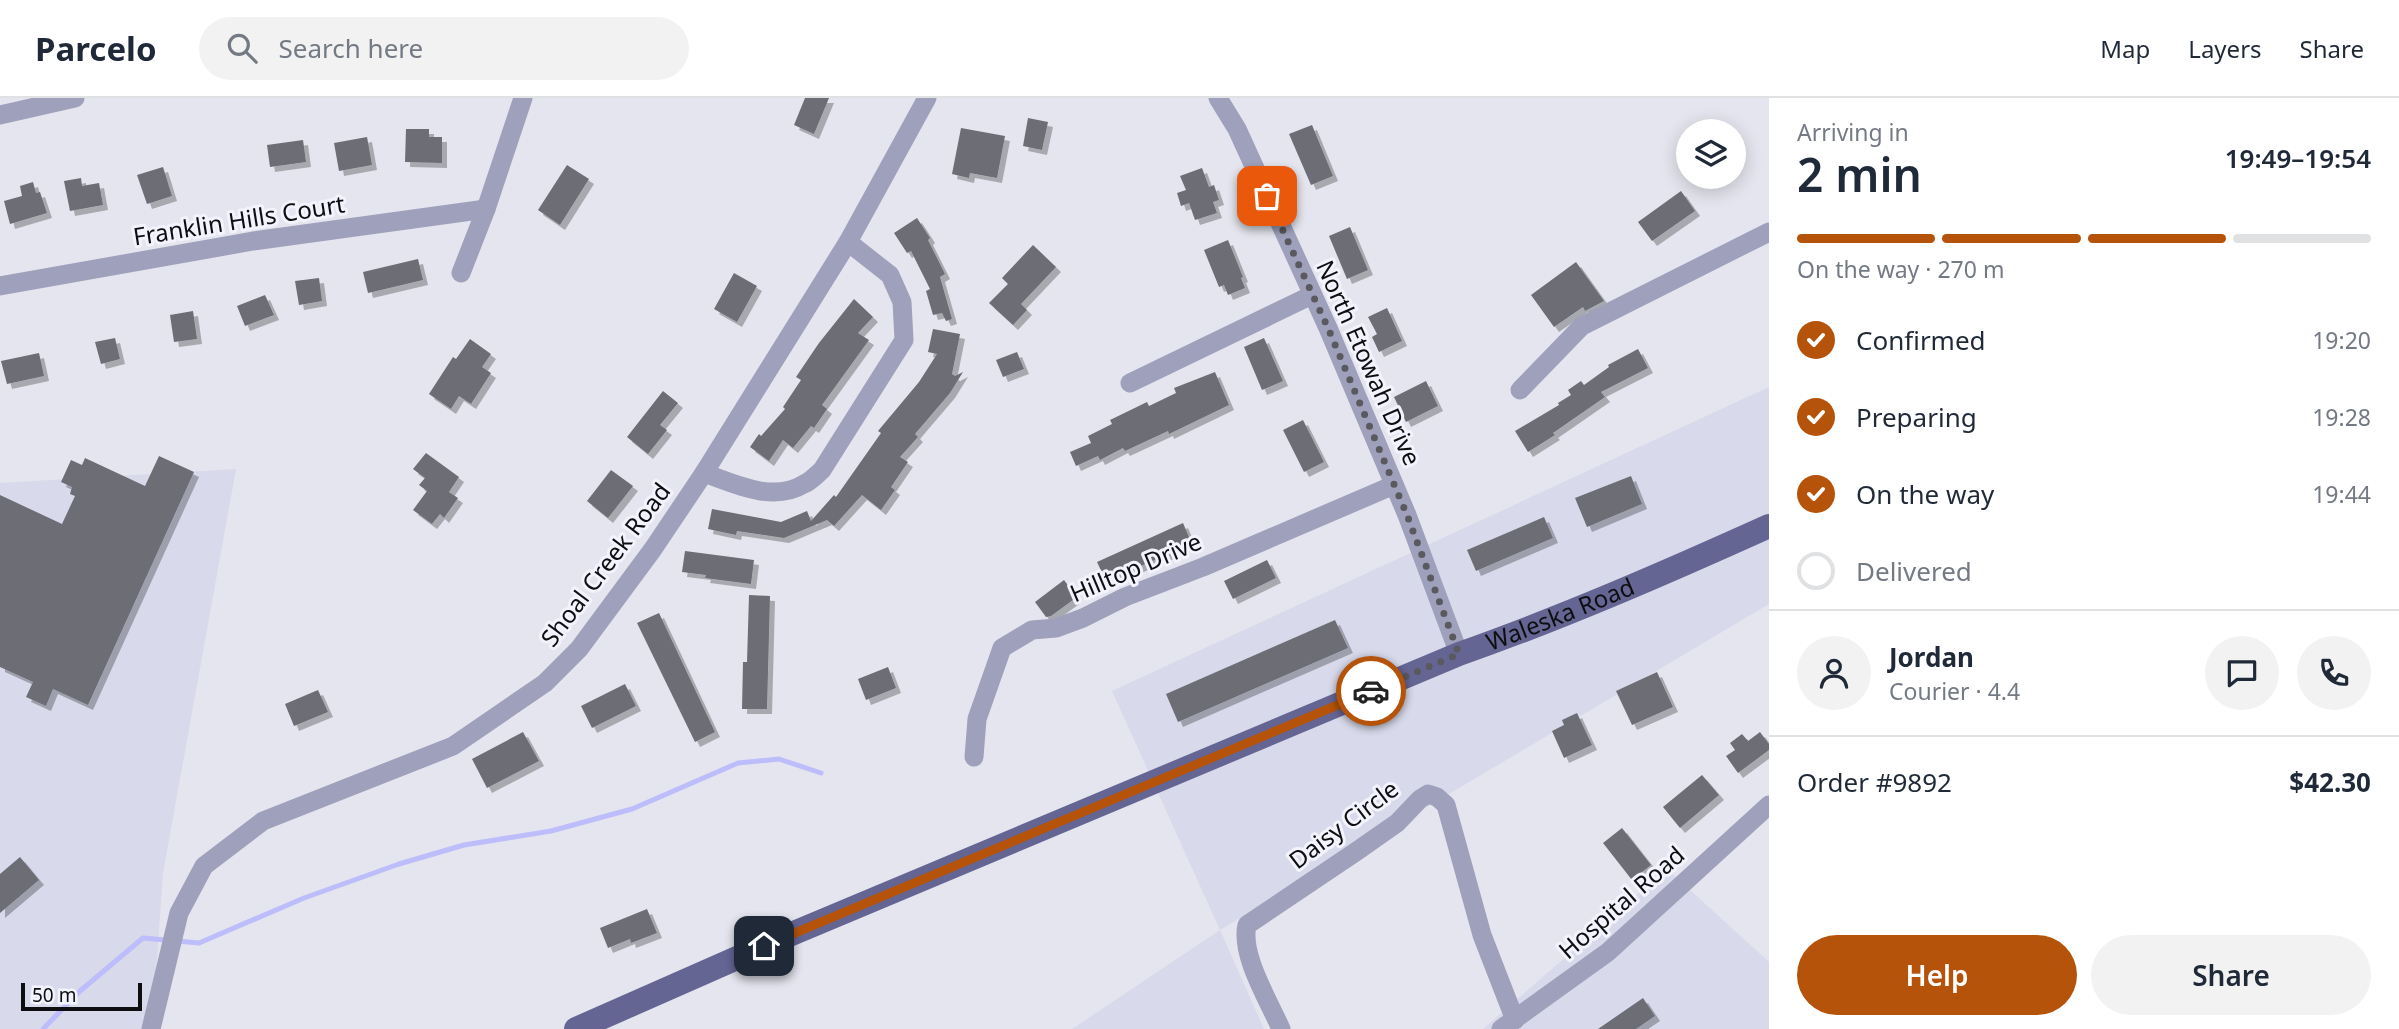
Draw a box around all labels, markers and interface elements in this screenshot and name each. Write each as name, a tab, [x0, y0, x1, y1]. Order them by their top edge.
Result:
search box	[199, 17, 689, 80]
text: Parcelo	[35, 26, 157, 71]
icon: search	[223, 29, 261, 67]
text: Search here	[279, 30, 423, 66]
text: Map	[2100, 32, 2150, 65]
text: Layers	[2188, 32, 2262, 65]
text: Share	[2300, 32, 2364, 65]
text: Arriving in	[1797, 116, 1909, 148]
map controls	[1676, 119, 1746, 189]
button: layers	[1676, 119, 1746, 189]
text: 19:49–19:54	[2225, 140, 2371, 176]
text: 2 min	[1797, 143, 1922, 205]
pin	[1237, 166, 1297, 226]
icon: bag	[1248, 177, 1286, 215]
street label: Franklin Hills Court	[131, 186, 347, 253]
text: On the way · 270 m	[1797, 253, 2004, 285]
street label: North Etowah Drive	[1309, 255, 1429, 470]
icon: check	[1797, 321, 1835, 359]
text: Confirmed	[1856, 322, 1986, 358]
text: 19:20	[2312, 324, 2371, 356]
icon: check	[1797, 398, 1835, 436]
text: Preparing	[1856, 399, 1977, 435]
text: 19:28	[2312, 401, 2371, 433]
icon: check	[1797, 475, 1835, 513]
street label: Shoal Creek Road	[532, 476, 677, 653]
text: On the way	[1856, 476, 1994, 512]
text: 19:44	[2312, 478, 2371, 510]
street label: Hilltop Drive	[1065, 524, 1206, 609]
text: Delivered	[1856, 553, 1972, 589]
street label: Waleska Road	[1481, 569, 1639, 658]
button: person	[1797, 636, 1871, 710]
button: chat	[2205, 636, 2279, 710]
button: phone	[2297, 636, 2371, 710]
text: Jordan	[1889, 639, 1974, 675]
courier	[1336, 656, 1406, 726]
icon: car	[1352, 672, 1390, 710]
text: Courier · 4.4	[1889, 675, 2020, 707]
text: Order #9892	[1797, 764, 1952, 800]
text: $42.30	[2289, 764, 2371, 800]
street label: Daisy Circle	[1282, 772, 1405, 876]
street label: Hospital Road	[1551, 838, 1691, 966]
pin	[734, 916, 794, 976]
icon: home	[745, 927, 783, 965]
button: Help	[1797, 935, 2077, 1015]
button: Share	[2091, 935, 2371, 1015]
scale bar	[21, 980, 142, 1012]
text: 50 m	[32, 982, 76, 1008]

